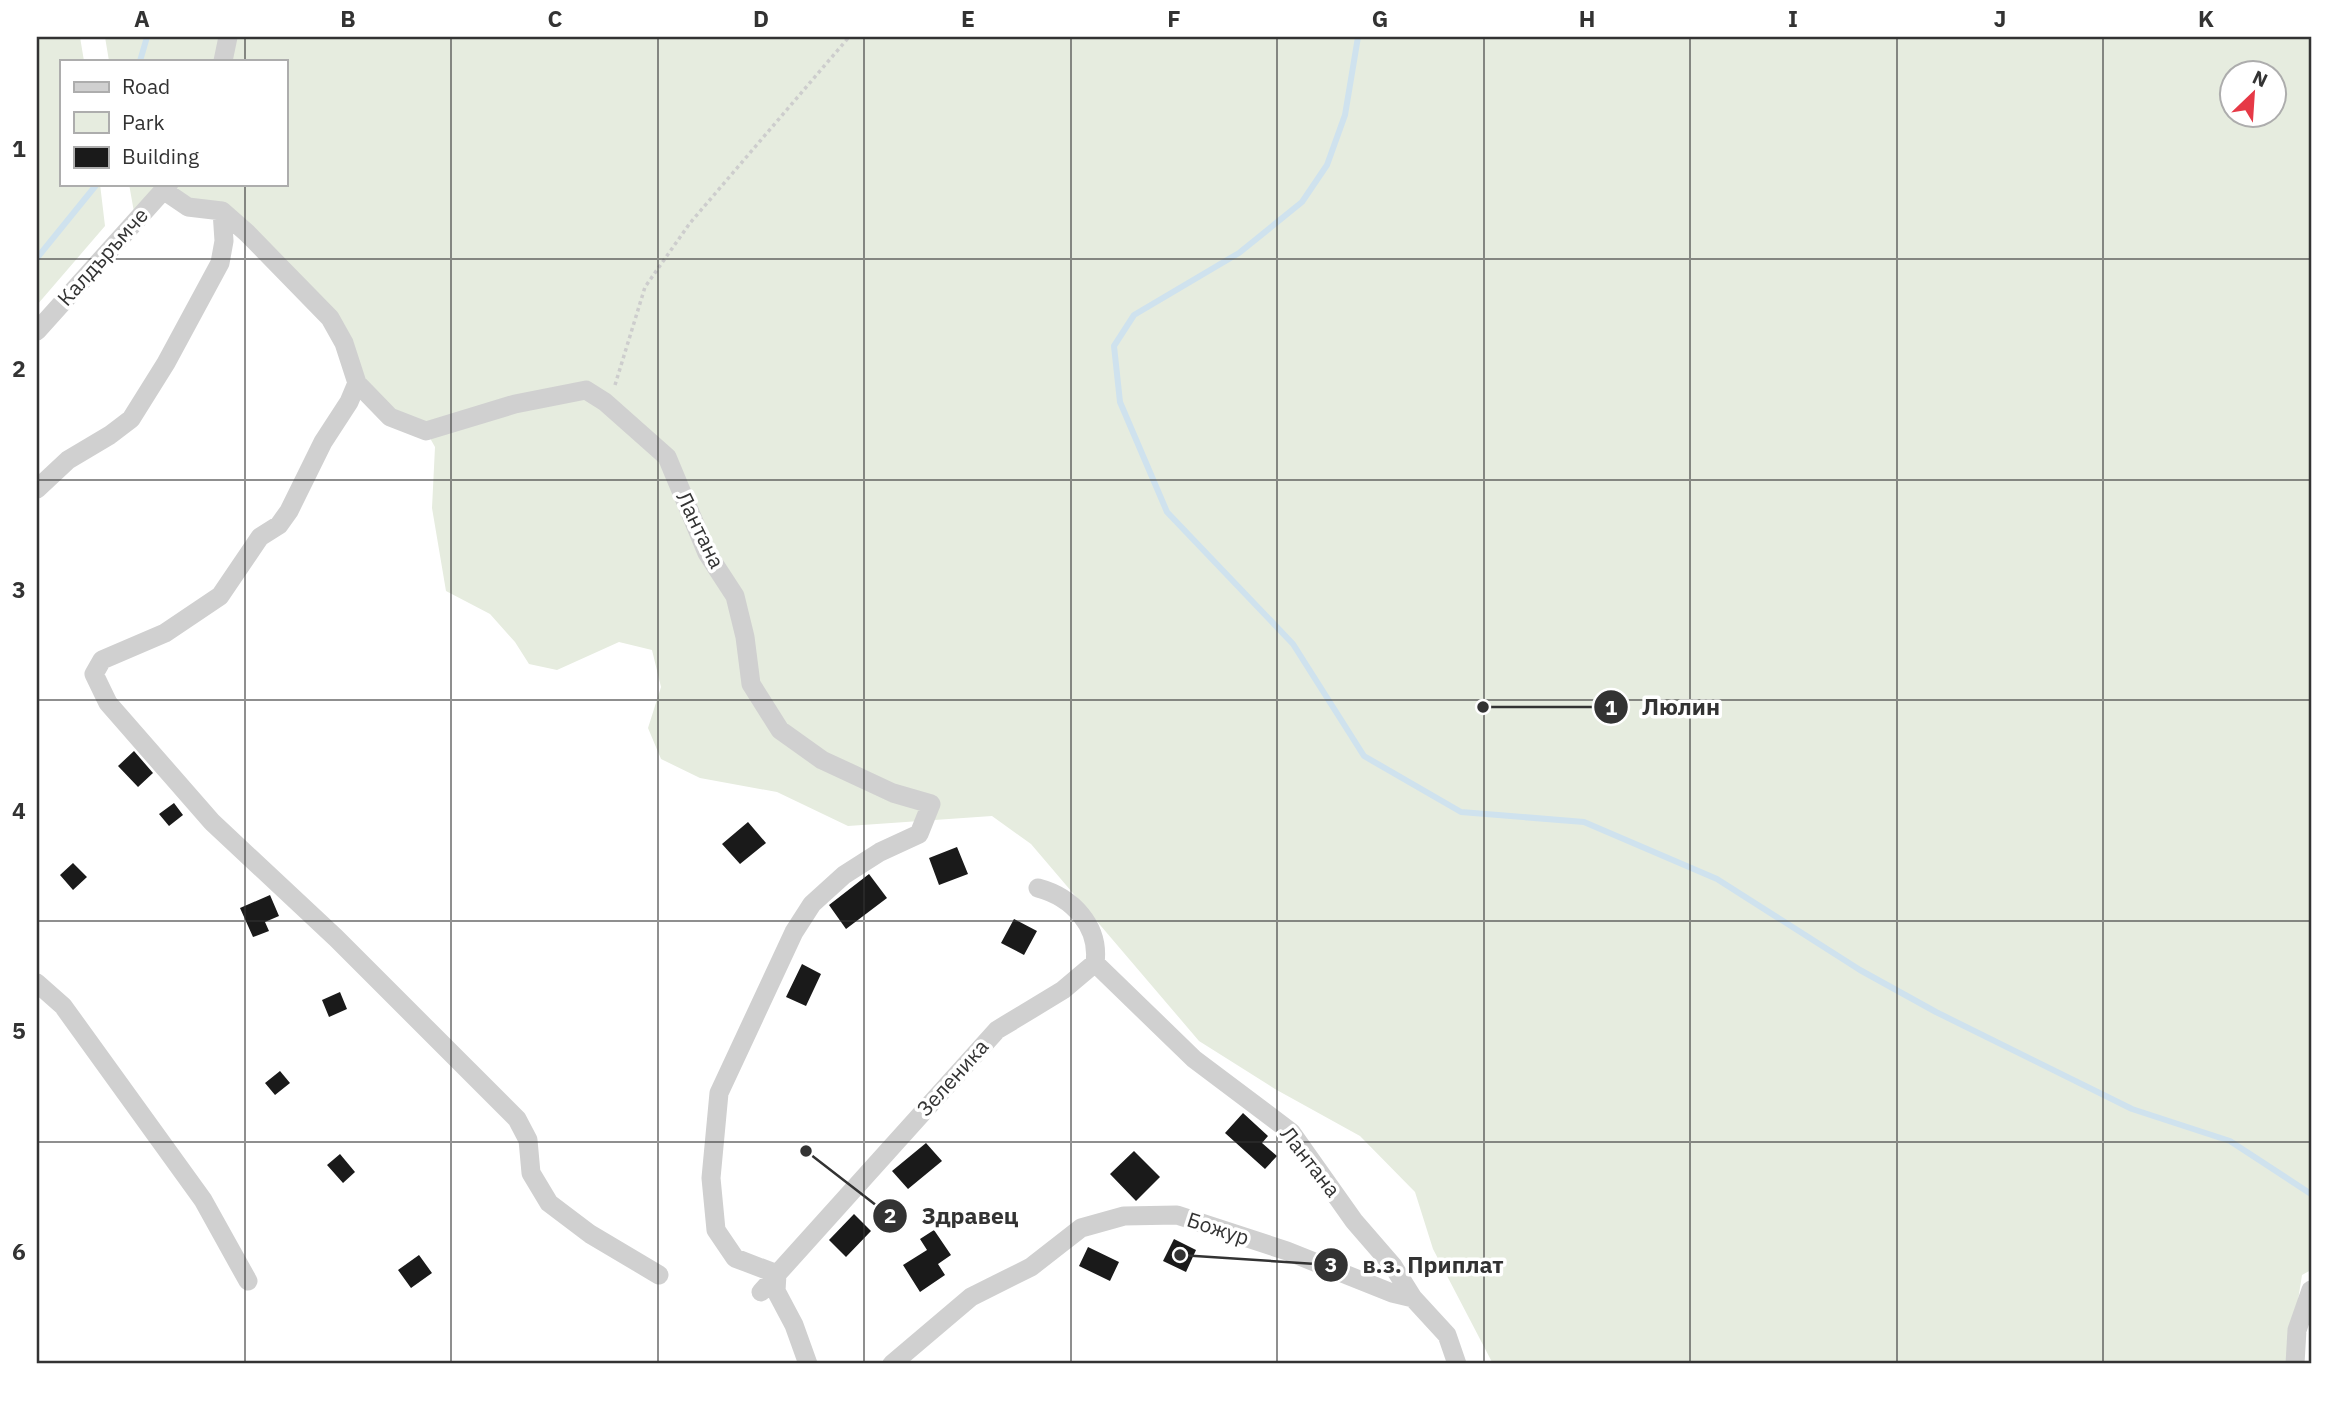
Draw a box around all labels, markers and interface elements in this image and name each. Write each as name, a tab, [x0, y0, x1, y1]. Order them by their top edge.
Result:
text: A	[134, 3, 150, 33]
text: B	[340, 3, 356, 33]
text: C	[548, 3, 563, 33]
text: D	[753, 3, 769, 33]
text: E	[961, 3, 975, 33]
text: F	[1167, 3, 1181, 33]
text: G	[1372, 3, 1388, 33]
text: H	[1579, 3, 1595, 33]
text: I	[1788, 3, 1798, 33]
text: J	[1994, 3, 2006, 33]
text: K	[2198, 3, 2214, 33]
legend	[60, 60, 287, 186]
north arrow	[2218, 60, 2288, 130]
text: N	[2249, 65, 2271, 92]
text: Road	[122, 72, 170, 100]
text: Park	[122, 108, 165, 136]
text: 1	[12, 133, 26, 163]
text: Building	[122, 142, 199, 170]
street label: Калдъръмче	[51, 201, 154, 311]
text: 2	[12, 353, 26, 383]
street label: Лантана	[670, 486, 732, 573]
text: 3	[12, 574, 26, 604]
callout: Люлин	[1593, 685, 1734, 729]
text: Люлин	[1642, 691, 1720, 721]
text: 1	[1605, 693, 1618, 721]
text: 4	[12, 795, 26, 825]
text: 5	[12, 1015, 26, 1045]
street label: Зеленика	[910, 1033, 994, 1122]
street label: Лантана	[1274, 1120, 1347, 1202]
callout: Здравец	[872, 1194, 1032, 1238]
text: Здравец	[922, 1200, 1019, 1230]
text: 2	[884, 1201, 896, 1229]
street label: Божур	[1184, 1205, 1253, 1251]
text: 6	[12, 1236, 26, 1266]
callout: в.з. Приплат	[1313, 1243, 1517, 1287]
text: в.з. Приплат	[1363, 1249, 1503, 1279]
text: 3	[1325, 1250, 1337, 1278]

